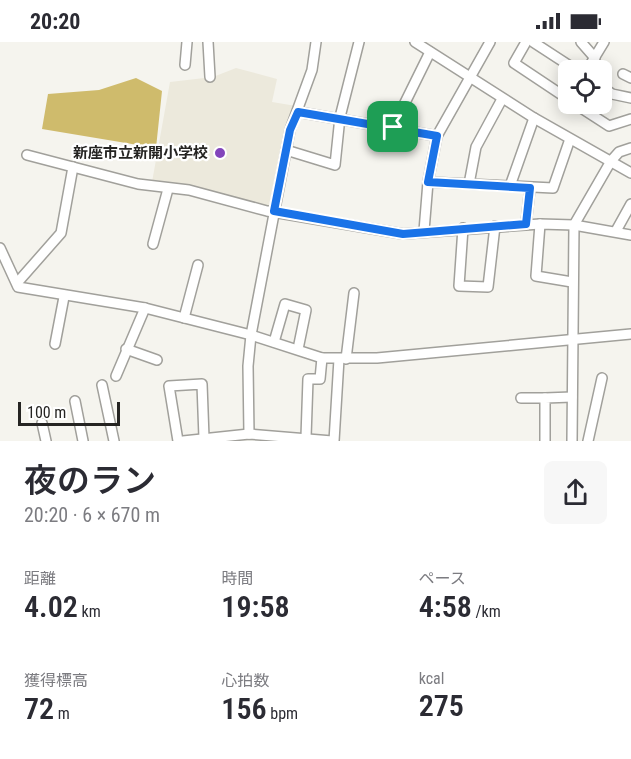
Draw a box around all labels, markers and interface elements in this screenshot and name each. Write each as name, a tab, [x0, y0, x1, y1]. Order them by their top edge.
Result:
text: 20:20	[30, 9, 81, 34]
map controls	[558, 60, 612, 114]
button: locate	[558, 60, 612, 114]
pin	[367, 101, 418, 152]
icon: arrive	[376, 110, 409, 143]
place label: 新座市立新開小学校	[73, 144, 208, 162]
marker: 新座市立新開小学校	[213, 146, 227, 160]
scale bar	[18, 399, 120, 426]
text: 100 m	[27, 403, 66, 422]
text: 夜のラン	[24, 461, 156, 500]
button: share	[544, 461, 607, 524]
text: 20:20 · 6 × 670 m	[24, 503, 160, 527]
text: 距離	[24, 569, 56, 588]
text: 時間	[221, 569, 253, 588]
text: ペース	[419, 569, 466, 588]
text: 4.02	[24, 589, 78, 624]
text: 19:58	[221, 589, 290, 624]
text: 4:58	[419, 589, 472, 624]
text: km	[78, 602, 101, 621]
text: /km	[472, 602, 501, 621]
text: kcal	[419, 669, 444, 688]
text: 獲得標高	[24, 671, 88, 690]
text: 心拍数	[221, 671, 269, 690]
text: 275	[419, 688, 464, 723]
text: 72	[24, 691, 54, 726]
text: 156	[221, 691, 267, 726]
text: m	[54, 704, 70, 723]
text: bpm	[267, 704, 298, 723]

